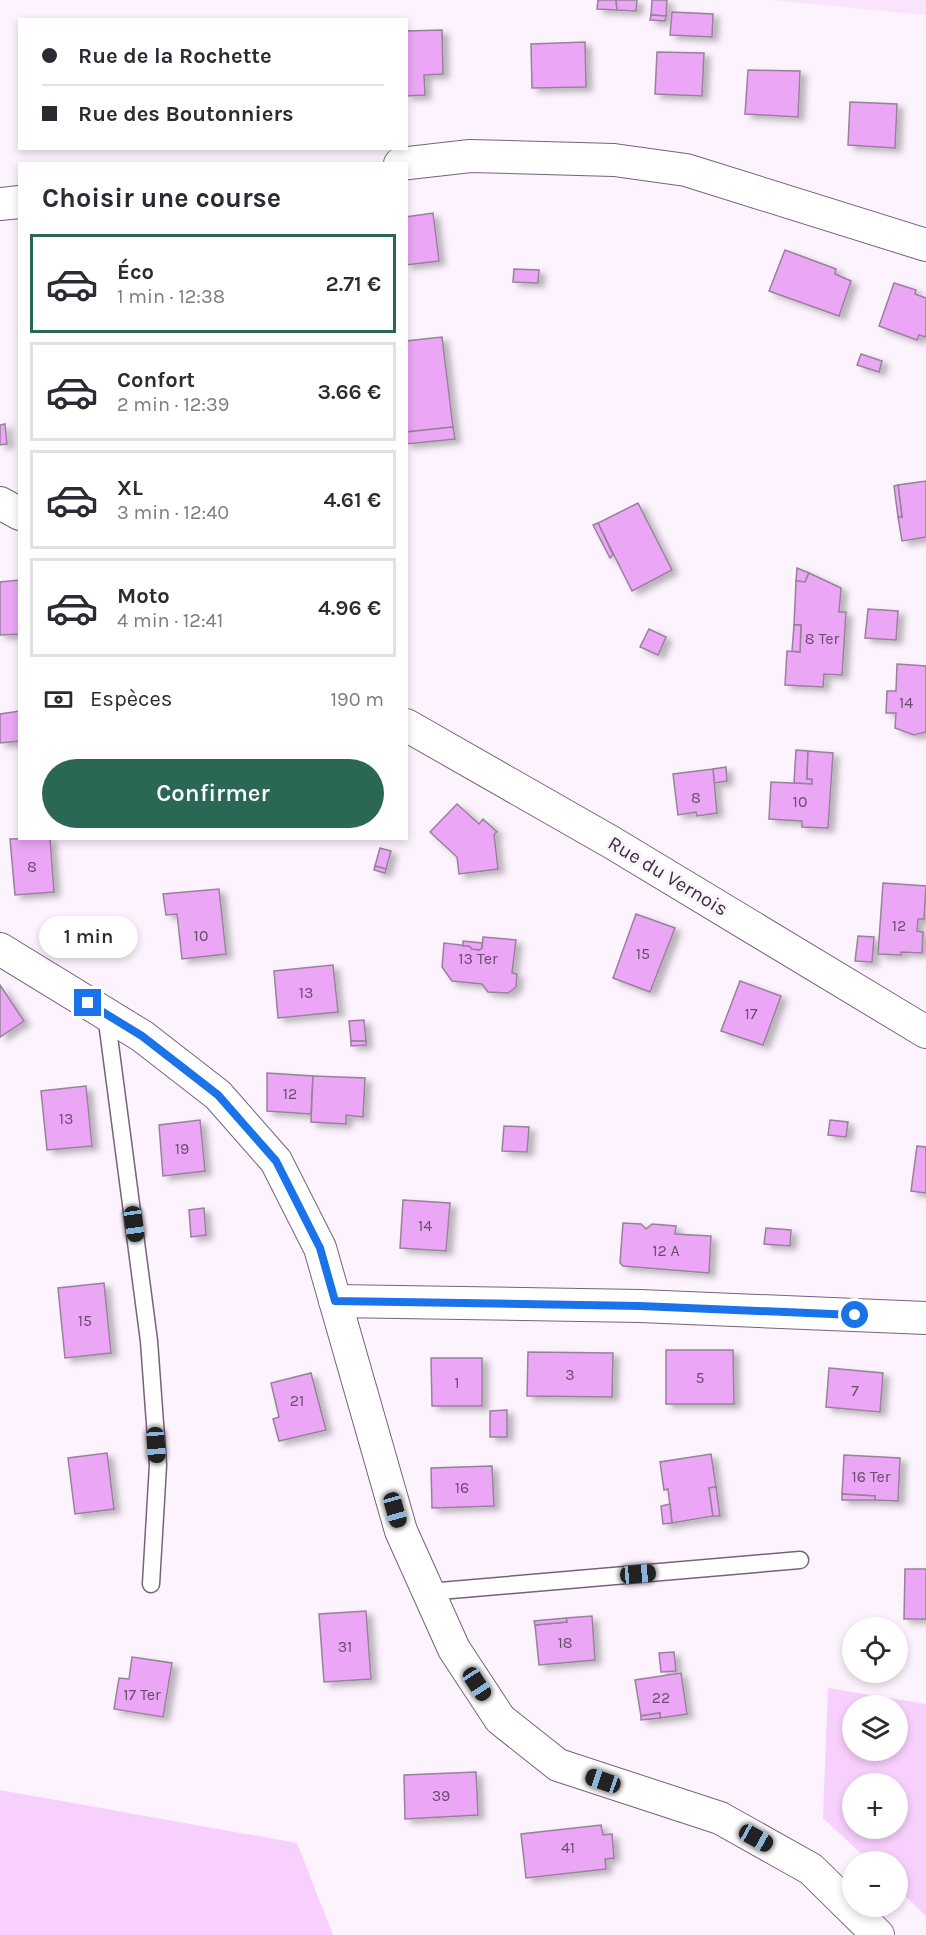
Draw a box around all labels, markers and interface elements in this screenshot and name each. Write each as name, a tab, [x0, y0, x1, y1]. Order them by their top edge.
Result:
text: Rue de la Rochette	[78, 43, 272, 69]
text: Rue des Boutonniers	[78, 101, 294, 127]
text: Choisir une course	[42, 182, 281, 214]
icon: car	[45, 257, 99, 311]
text: Éco	[117, 259, 154, 285]
text: 2.71 €	[326, 271, 381, 297]
text: 1 min · 12:38	[117, 285, 225, 308]
icon: car	[45, 365, 99, 419]
text: Confort	[117, 367, 195, 393]
text: 3.66 €	[317, 379, 381, 405]
text: 2 min · 12:39	[117, 393, 229, 416]
icon: car	[45, 473, 99, 527]
text: XL	[117, 475, 143, 501]
text: 4.61 €	[323, 487, 381, 513]
text: 3 min · 12:40	[117, 501, 229, 524]
icon: car	[45, 581, 99, 635]
text: Moto	[117, 583, 170, 609]
text: 4.96 €	[318, 595, 381, 621]
text: 4 min · 12:41	[117, 609, 223, 632]
house number: 8 Ter	[805, 629, 839, 648]
icon: cash	[42, 683, 75, 716]
text: Espèces	[90, 686, 172, 712]
text: 190 m	[330, 688, 384, 711]
house number: 14	[899, 693, 913, 712]
button: Confirmer	[42, 759, 384, 828]
house number: 8	[691, 788, 701, 807]
house number: 10	[793, 792, 807, 811]
street label: Rue du Vernois	[604, 831, 732, 921]
house number: 8	[27, 857, 37, 876]
callout: 1 min	[38, 916, 138, 958]
house number: 12	[892, 916, 906, 935]
text: 1 min	[64, 925, 113, 948]
house number: 10	[194, 926, 208, 945]
house number: 15	[636, 944, 650, 963]
house number: 13 Ter	[458, 949, 498, 968]
house number: 13	[299, 983, 313, 1002]
route end	[74, 989, 101, 1016]
house number: 17	[745, 1004, 758, 1023]
house number: 12	[283, 1084, 297, 1103]
house number: 13	[59, 1109, 73, 1128]
house number: 19	[175, 1139, 189, 1158]
car	[123, 1205, 145, 1243]
house number: 14	[418, 1216, 432, 1235]
house number: 12 A	[652, 1241, 680, 1260]
route start	[841, 1301, 868, 1328]
house number: 15	[78, 1311, 92, 1330]
house number: 3	[565, 1365, 575, 1384]
house number: 5	[695, 1368, 705, 1387]
house number: 1	[454, 1373, 460, 1392]
house number: 7	[851, 1381, 859, 1400]
house number: 21	[290, 1391, 304, 1410]
car	[146, 1426, 166, 1464]
house number: 16 Ter	[851, 1467, 891, 1486]
house number: 16	[455, 1478, 469, 1497]
car	[381, 1490, 409, 1530]
car	[619, 1563, 657, 1585]
map controls	[842, 1617, 908, 1917]
button: locate	[842, 1617, 908, 1683]
house number: 18	[557, 1633, 573, 1652]
house number: 31	[338, 1637, 352, 1656]
car	[460, 1664, 494, 1704]
house number: 17 Ter	[123, 1685, 161, 1704]
house number: 22	[652, 1688, 670, 1707]
button: layers	[842, 1695, 908, 1761]
car	[583, 1767, 623, 1795]
button: +	[842, 1773, 908, 1839]
house number: 39	[432, 1786, 450, 1805]
car	[736, 1821, 776, 1855]
house number: 41	[561, 1838, 575, 1857]
button: −	[842, 1851, 908, 1917]

